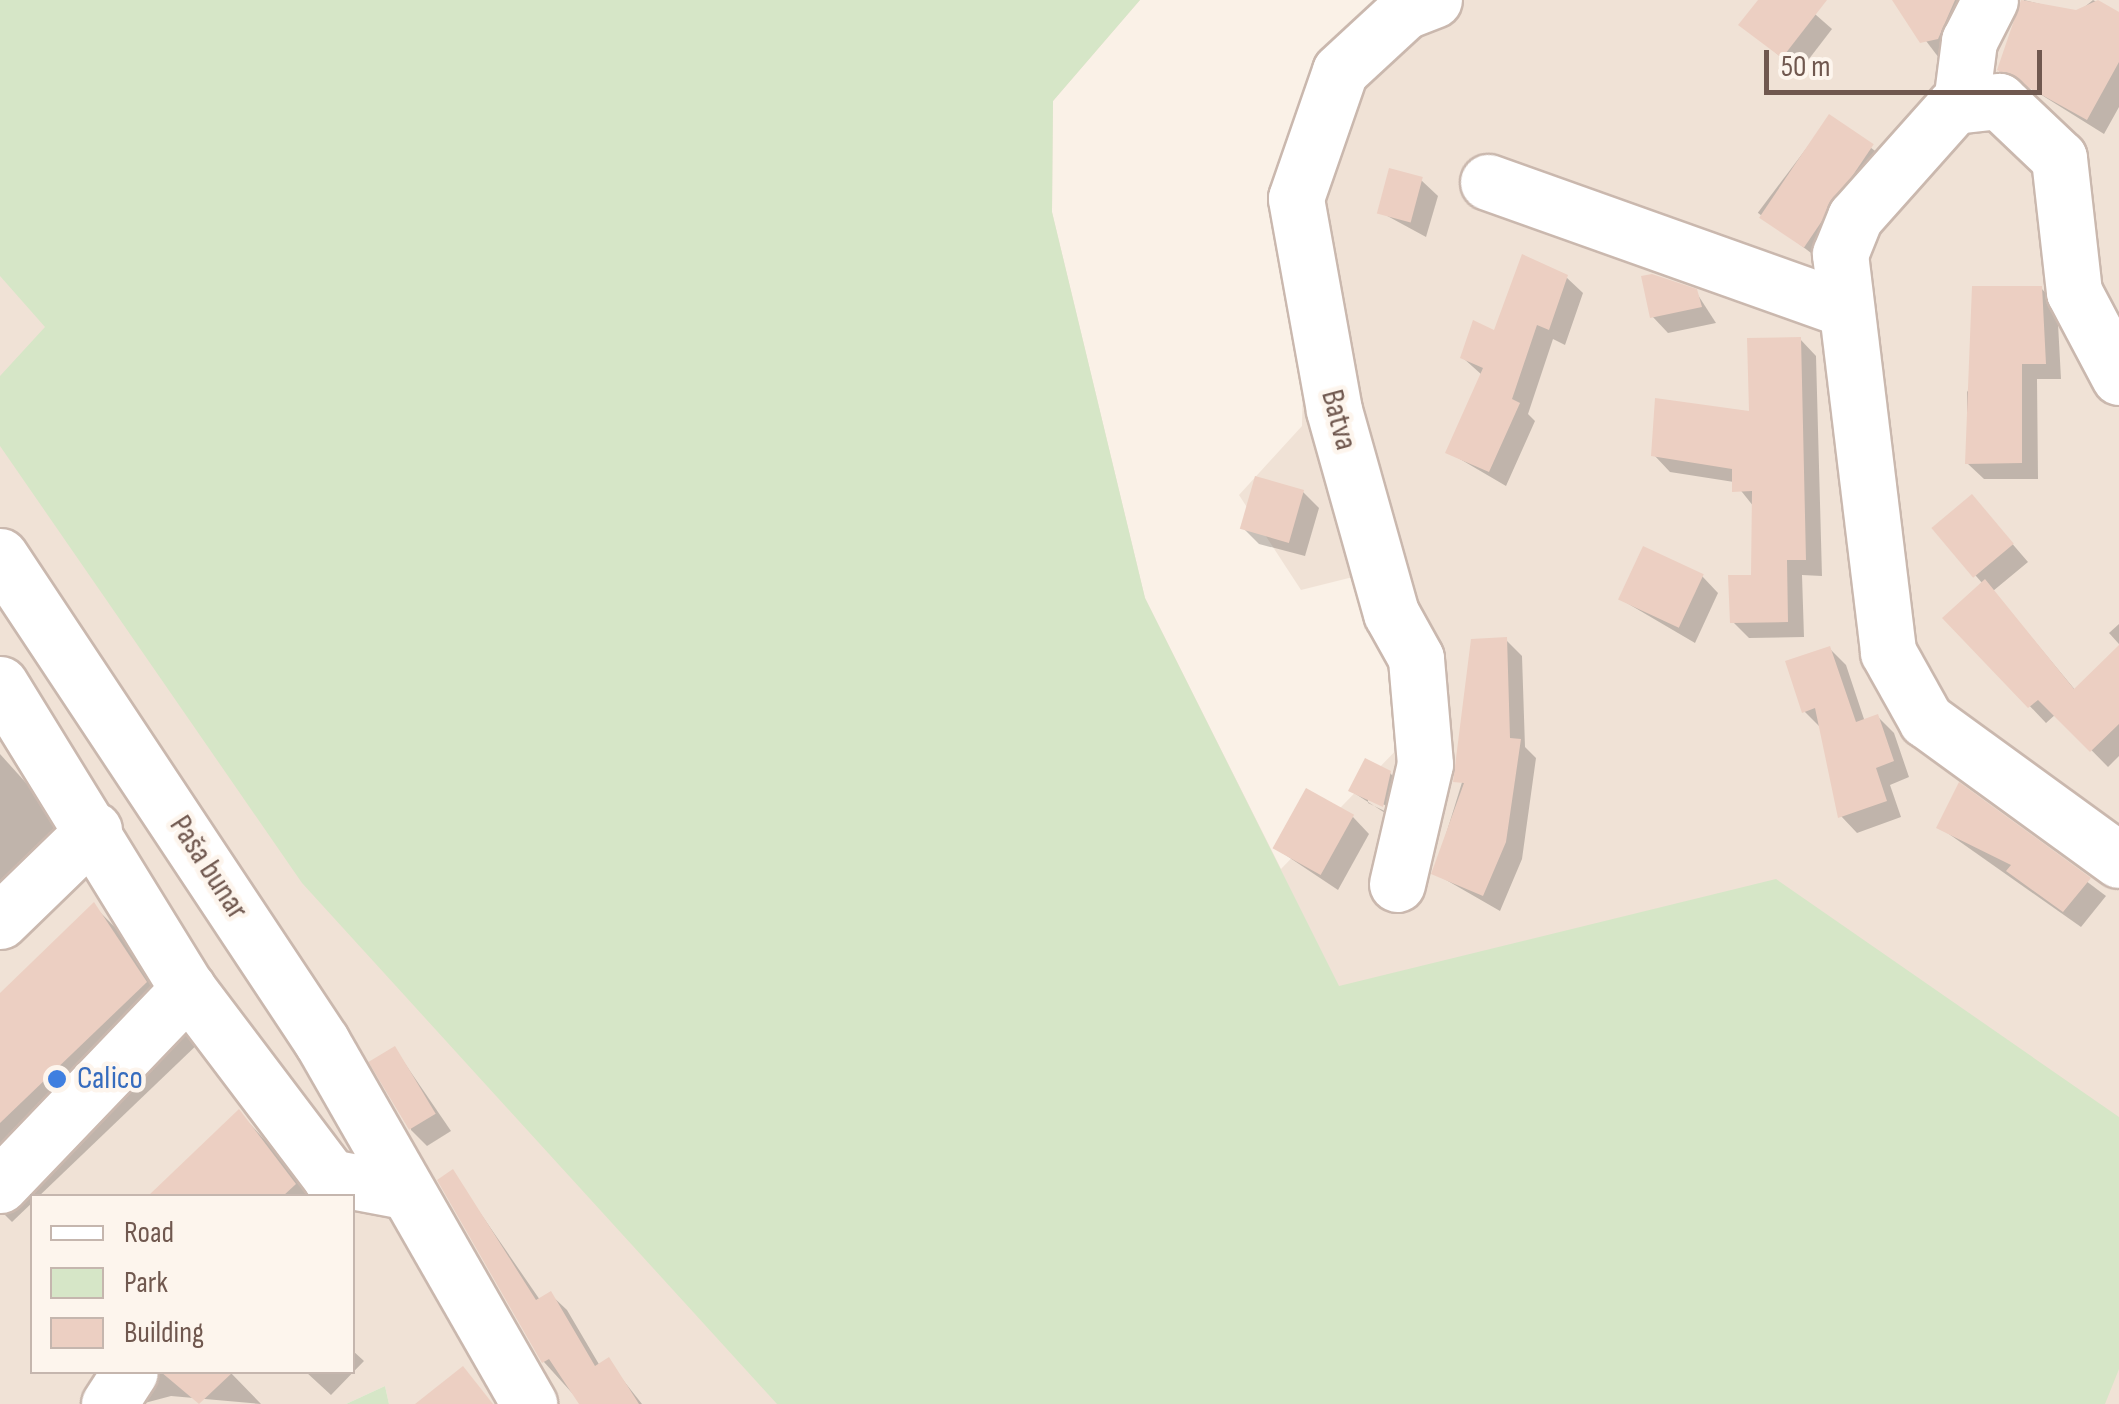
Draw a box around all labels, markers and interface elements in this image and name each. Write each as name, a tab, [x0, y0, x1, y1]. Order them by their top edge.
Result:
scale bar	[1769, 30, 2046, 92]
text: 50 m	[1781, 49, 1830, 85]
street label: Batva	[1312, 386, 1364, 454]
street label: Paša bunar	[160, 809, 256, 927]
place label: Calico	[77, 1060, 143, 1098]
marker: Calico	[46, 1068, 68, 1090]
legend	[30, 1194, 355, 1374]
text: Road	[124, 1215, 174, 1251]
text: Park	[124, 1265, 168, 1301]
text: Building	[124, 1315, 204, 1351]

